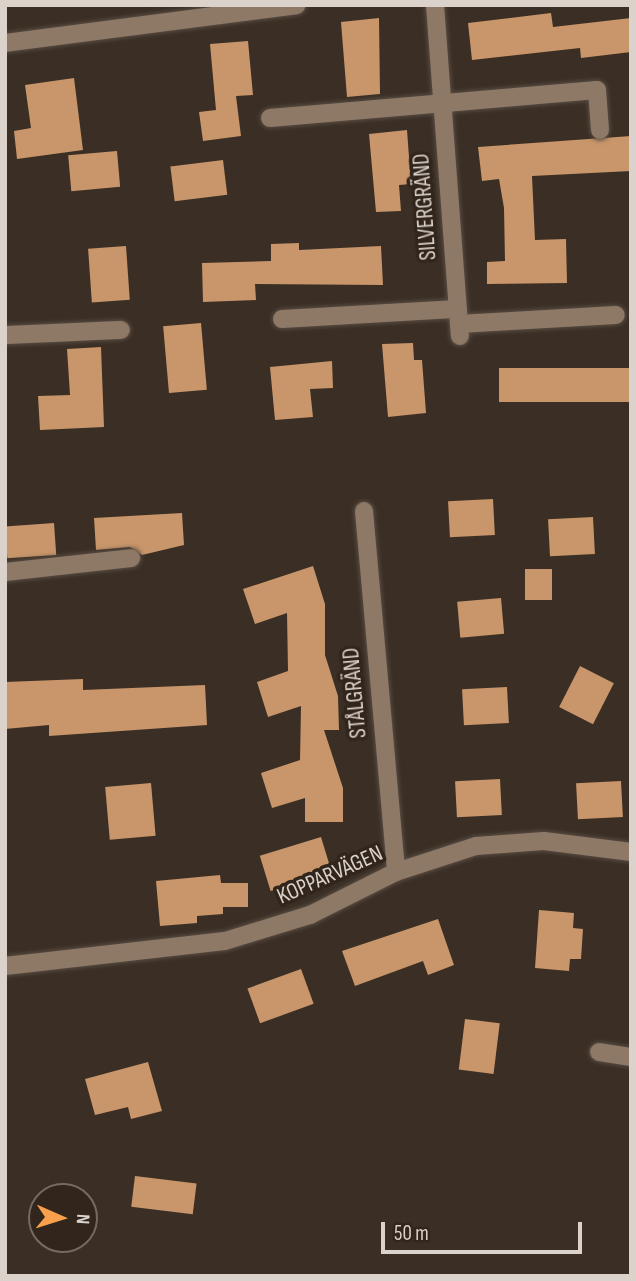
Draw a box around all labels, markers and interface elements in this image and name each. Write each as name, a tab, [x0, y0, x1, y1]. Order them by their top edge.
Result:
street label: SILVERGRÄND	[408, 153, 442, 261]
street label: STÅLGRÄND	[337, 647, 373, 739]
street label: KOPPARVÄGEN	[273, 839, 387, 911]
north arrow	[28, 1183, 98, 1253]
scale bar	[384, 1208, 585, 1252]
text: N	[71, 1213, 94, 1225]
text: 50 m	[394, 1221, 429, 1246]

